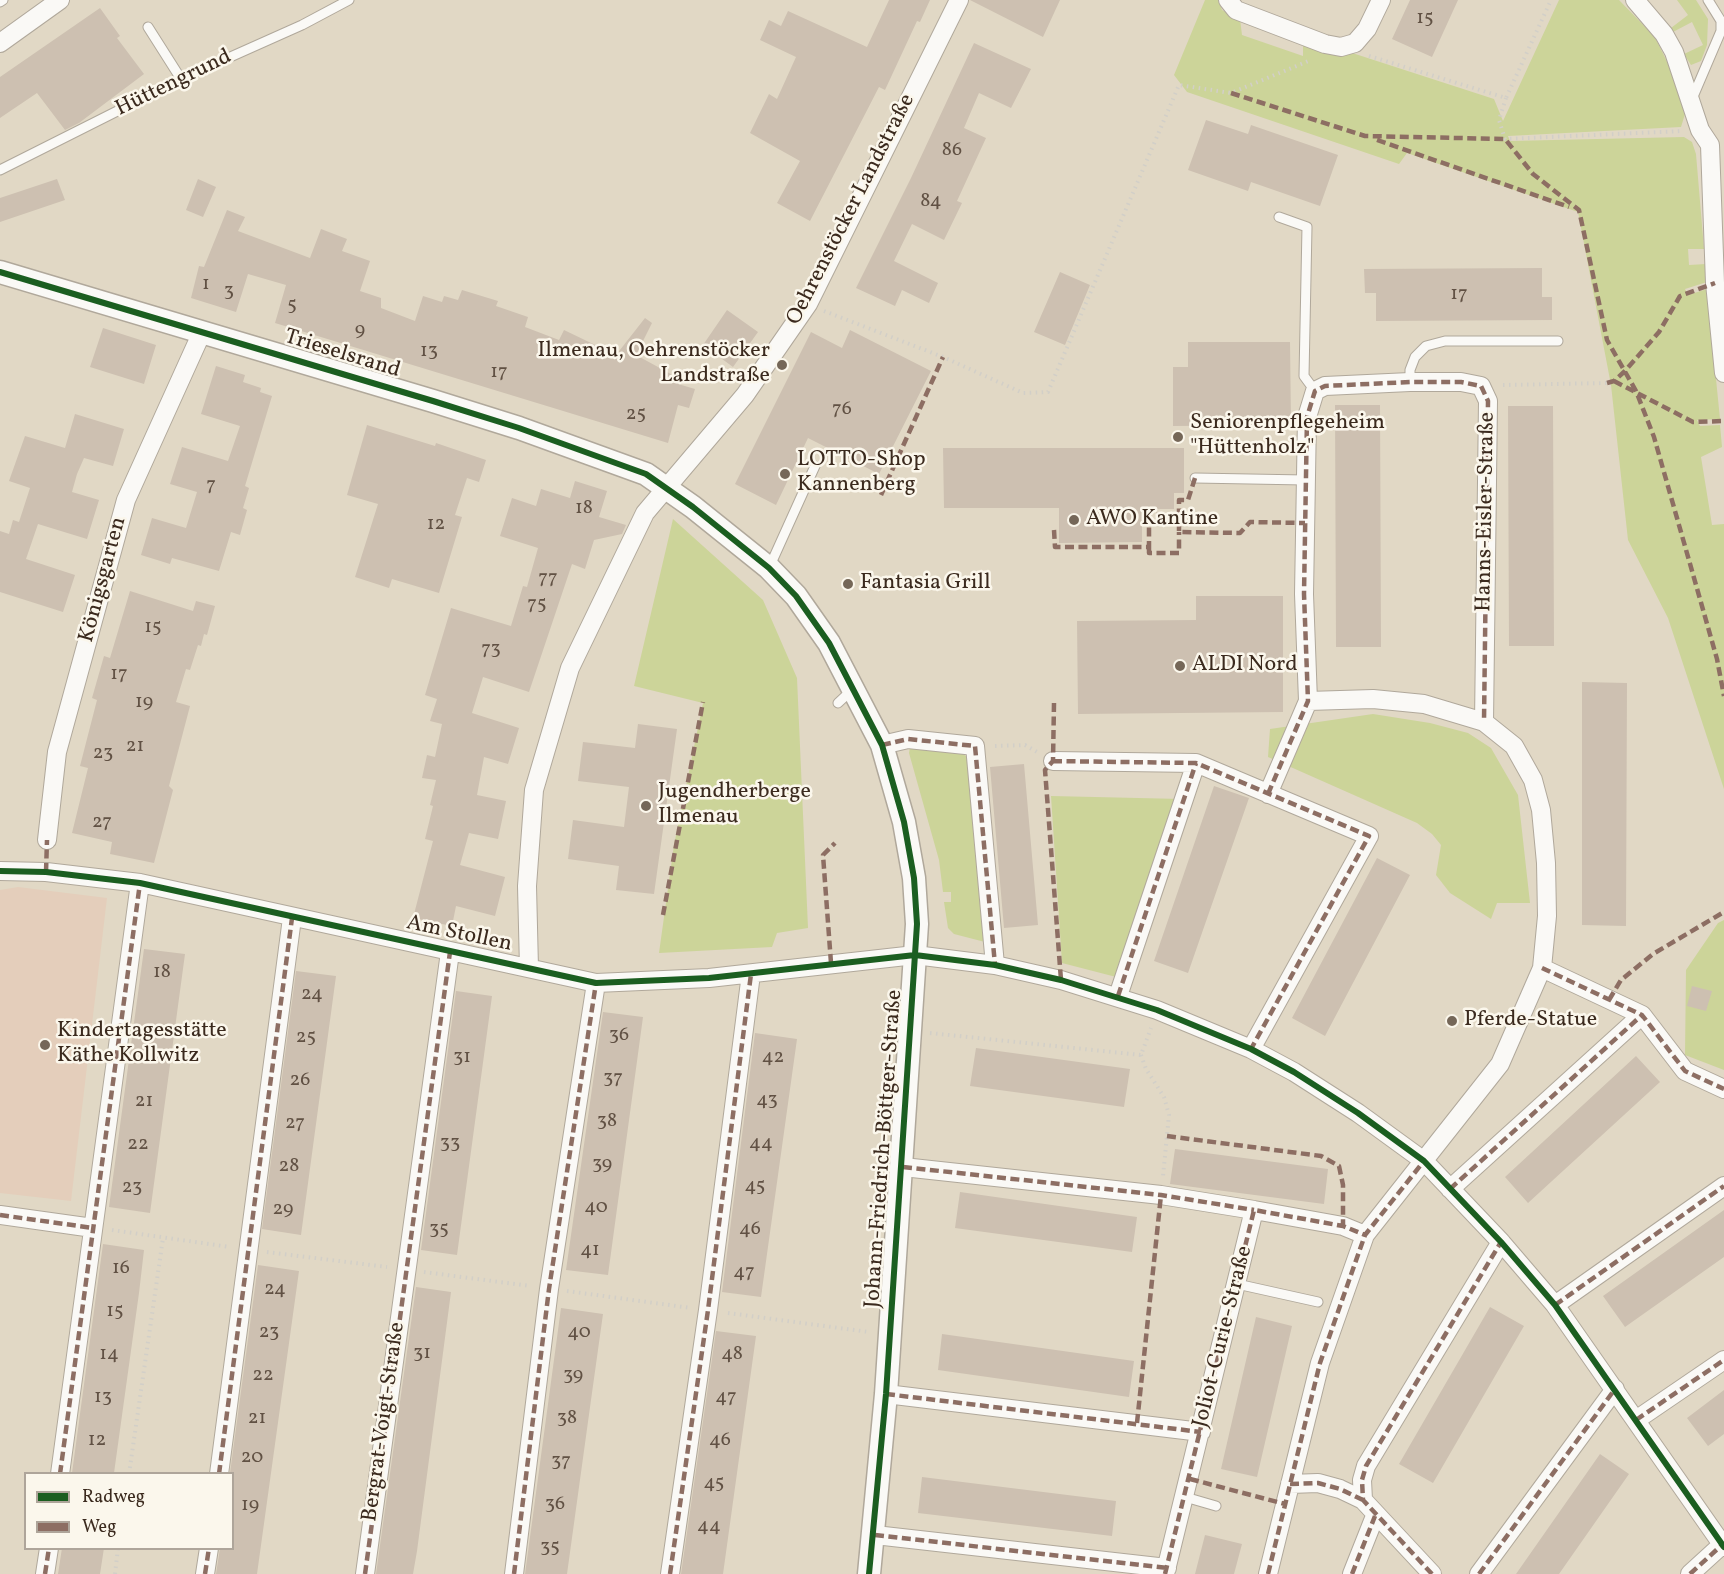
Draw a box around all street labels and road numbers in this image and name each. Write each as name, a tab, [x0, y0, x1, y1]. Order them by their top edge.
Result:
street label: Hüttengrund	[112, 45, 236, 123]
street label: Oehrenstöcker Landstraße	[782, 90, 922, 330]
street label: Trieselsrand	[281, 325, 403, 385]
street label: Hanns-Eisler-Straße	[1472, 412, 1502, 612]
street label: Königsgarten	[75, 514, 133, 646]
street label: Am Stollen	[404, 911, 514, 959]
street label: Johann-Friedrich-Böttger-Straße	[861, 989, 909, 1309]
street label: Joliot-Curie-Straße	[1189, 1243, 1259, 1431]
street label: Bergrat-Voigt-Straße	[358, 1321, 412, 1523]

